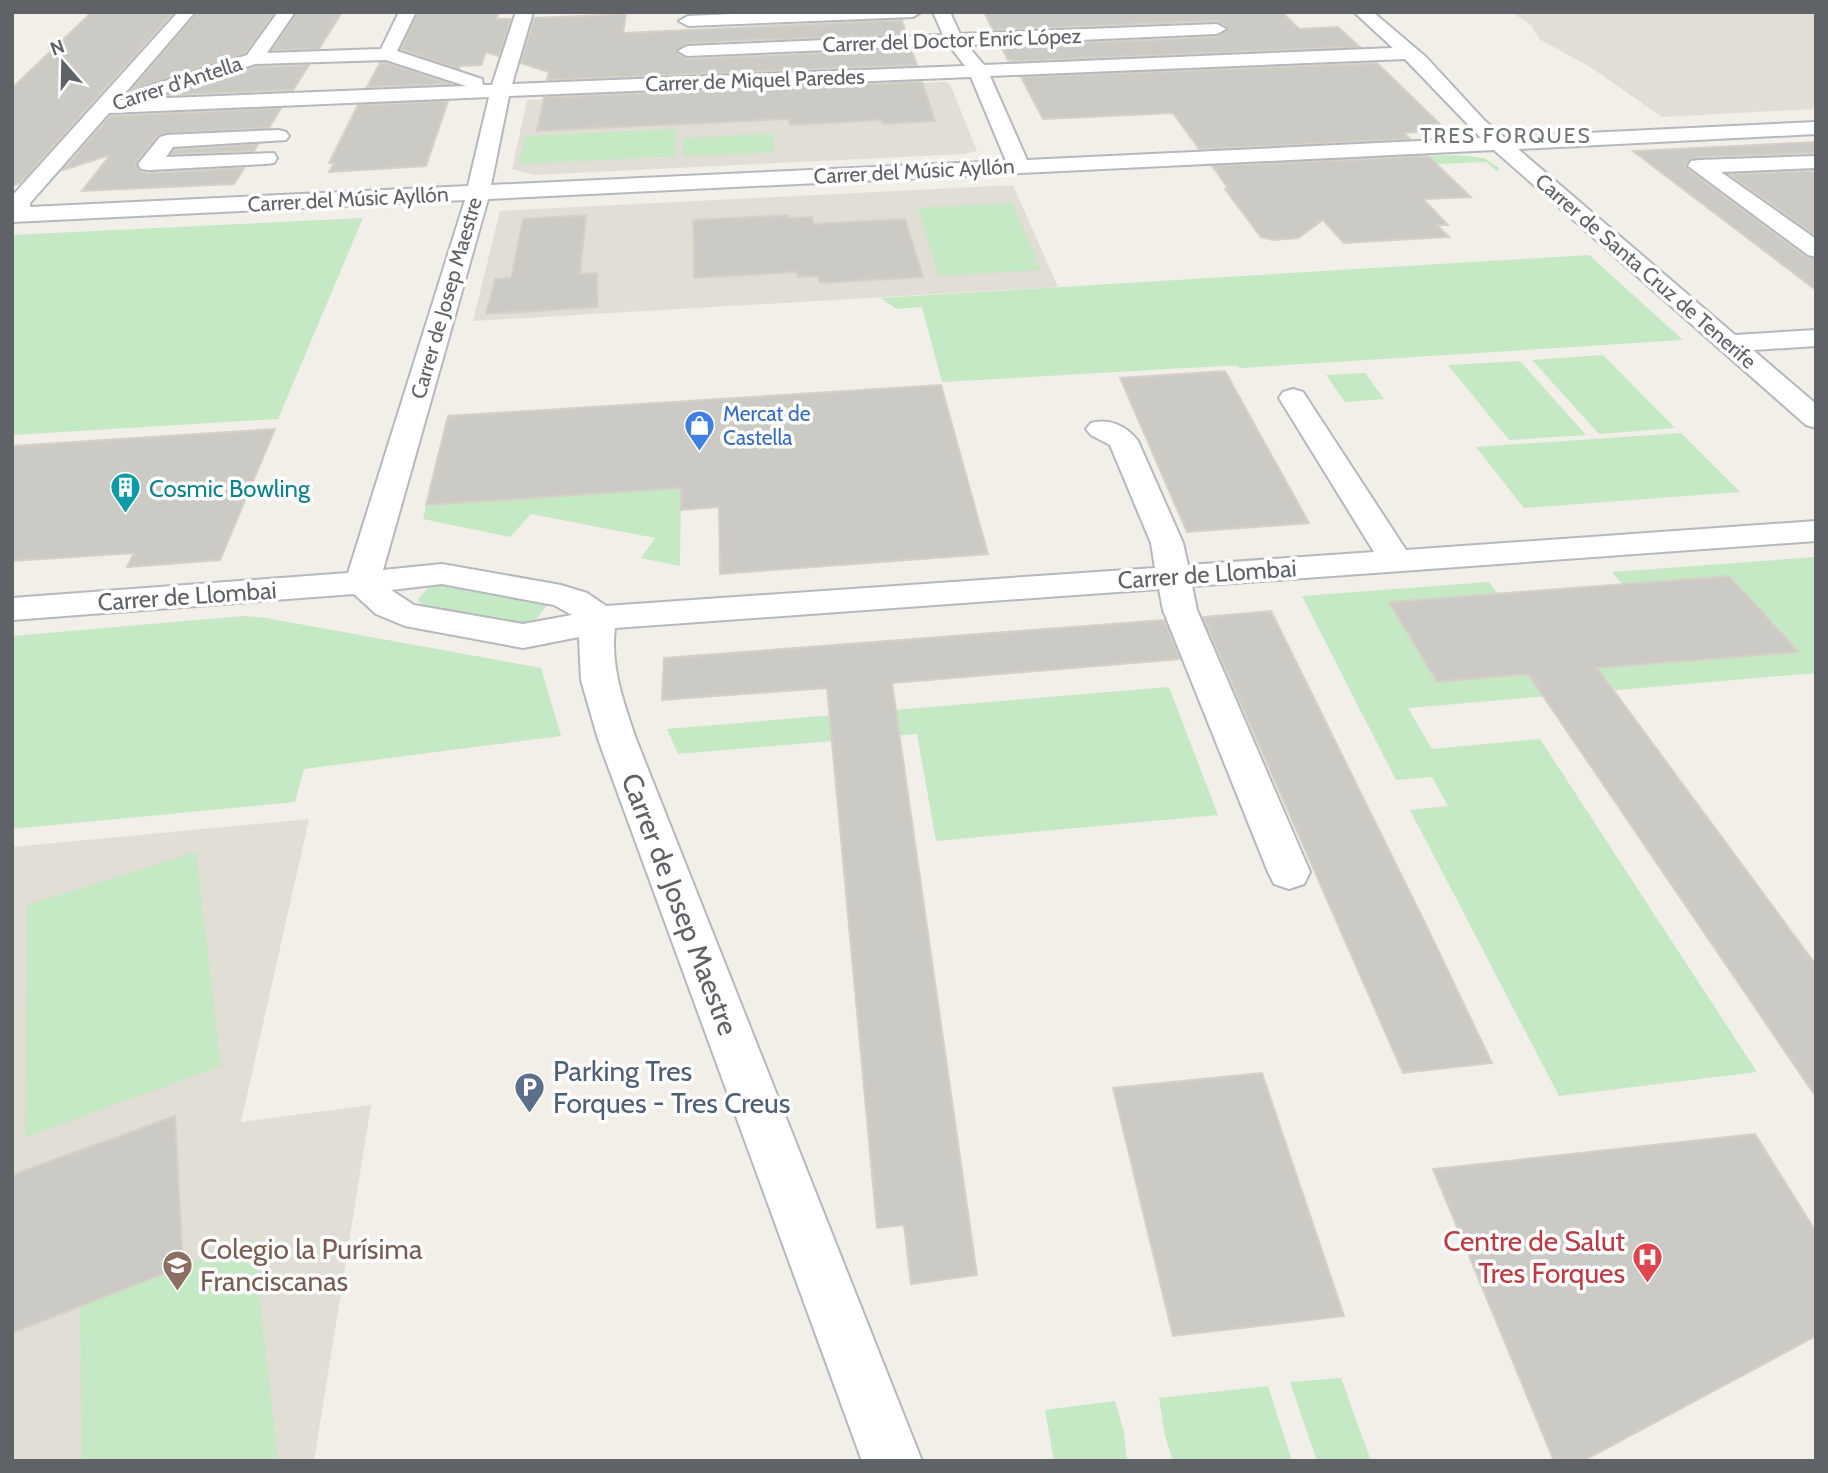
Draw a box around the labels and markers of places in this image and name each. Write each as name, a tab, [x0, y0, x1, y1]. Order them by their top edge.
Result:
place label: Mercat de Castella	[723, 401, 811, 450]
shop icon: Mercat de Castella	[683, 408, 717, 452]
building icon: Cosmic Bowling	[109, 471, 143, 515]
place label: Cosmic Bowling	[149, 474, 311, 503]
place label: Parking Tres Forques - Tres Creus	[553, 1054, 790, 1120]
parking icon: Parking Tres Forques - Tres Creus	[513, 1070, 547, 1114]
place label: Centre de Salut Tres Forques	[1443, 1224, 1625, 1290]
place label: Colegio la Purísima Franciscanas	[200, 1232, 423, 1298]
hospital icon: Centre de Salut Tres Forques	[1631, 1240, 1665, 1284]
school or university icon: Colegio la Purísima Franciscanas	[160, 1248, 194, 1292]

